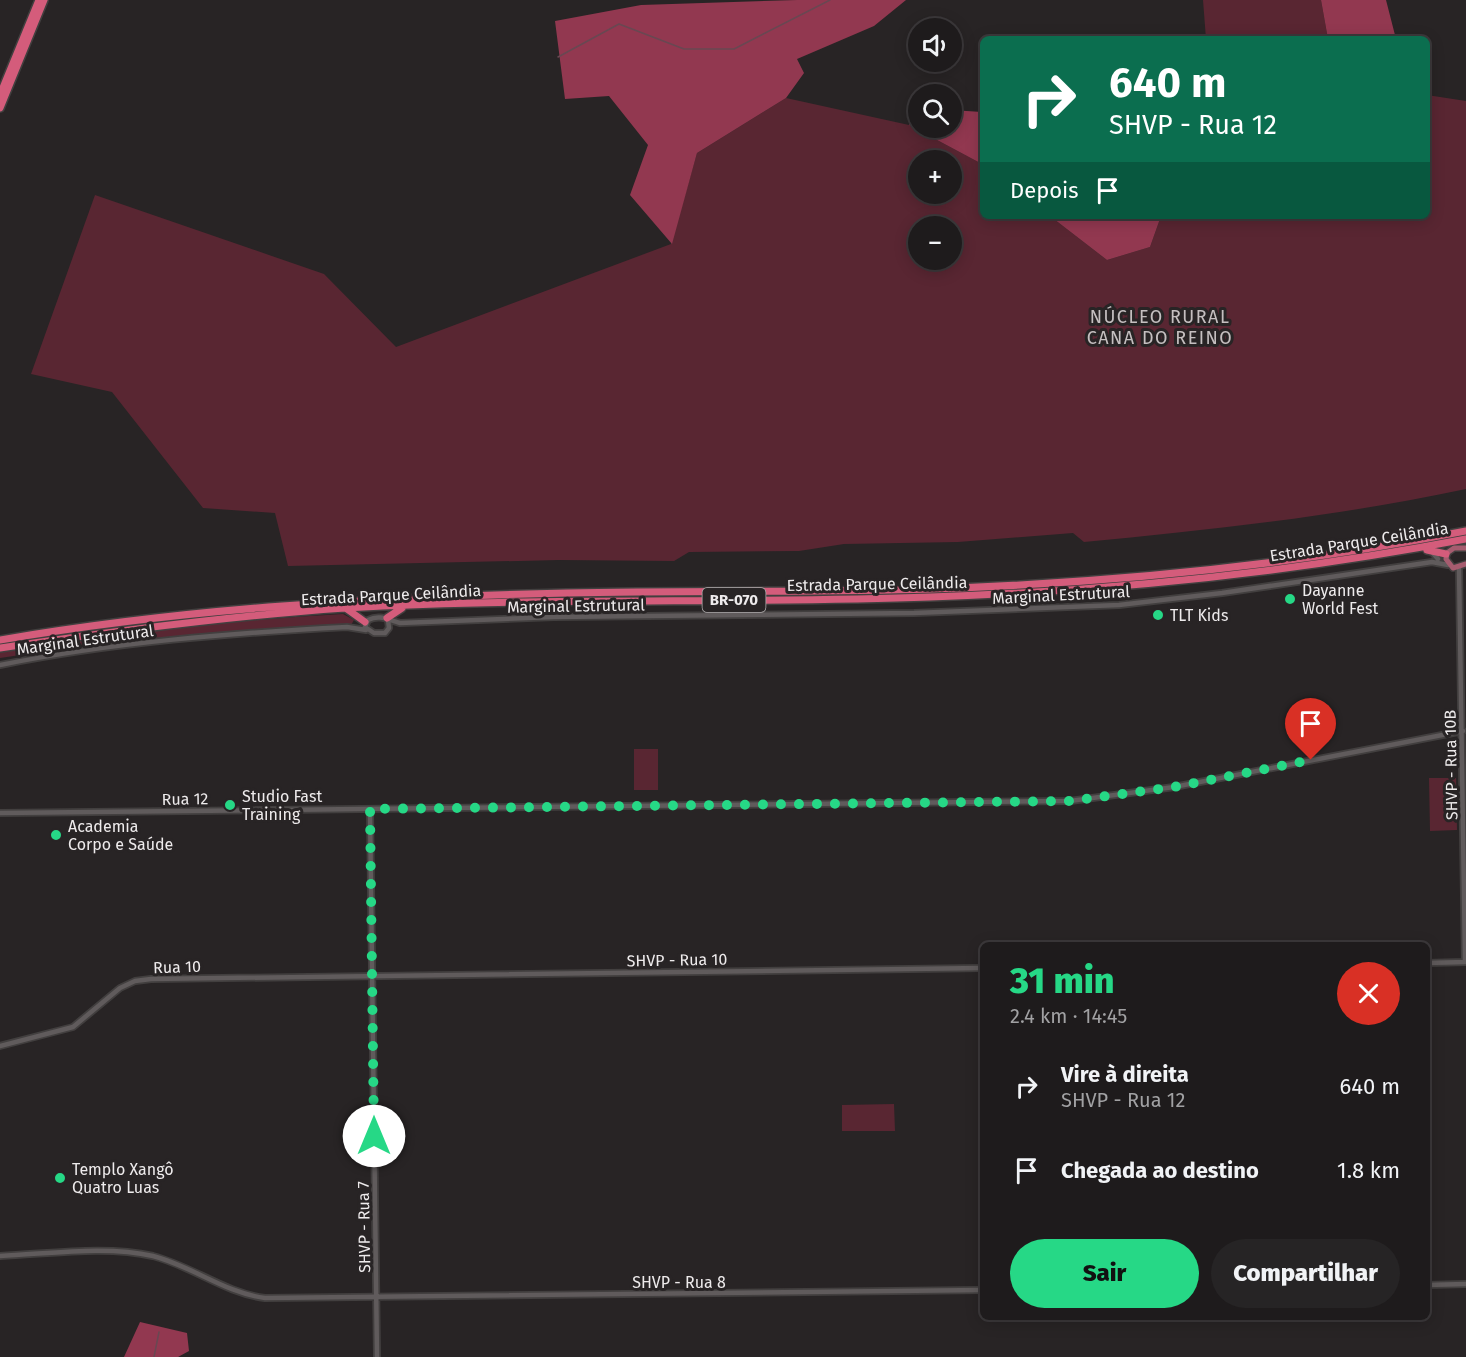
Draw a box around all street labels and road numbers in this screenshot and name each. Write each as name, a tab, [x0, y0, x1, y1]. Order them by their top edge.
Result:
street label: Estrada Parque Ceilândia	[1268, 518, 1450, 566]
street label: Estrada Parque Ceilândia	[787, 573, 967, 595]
street label: Estrada Parque Ceilândia	[300, 581, 482, 609]
street label: Marginal Estrutural	[992, 582, 1131, 608]
road number: BR-070	[702, 588, 766, 612]
street label: Marginal Estrutural	[507, 595, 645, 617]
street label: Marginal Estrutural	[15, 621, 155, 659]
street label: SHVP - Rua 10B	[1441, 709, 1461, 820]
street label: Rua 12	[161, 789, 209, 809]
street label: SHVP - Rua 10	[627, 950, 727, 970]
street label: Rua 10	[153, 957, 201, 977]
street label: SHVP - Rua 7	[354, 1181, 374, 1273]
street label: SHVP - Rua 8	[632, 1273, 726, 1292]

